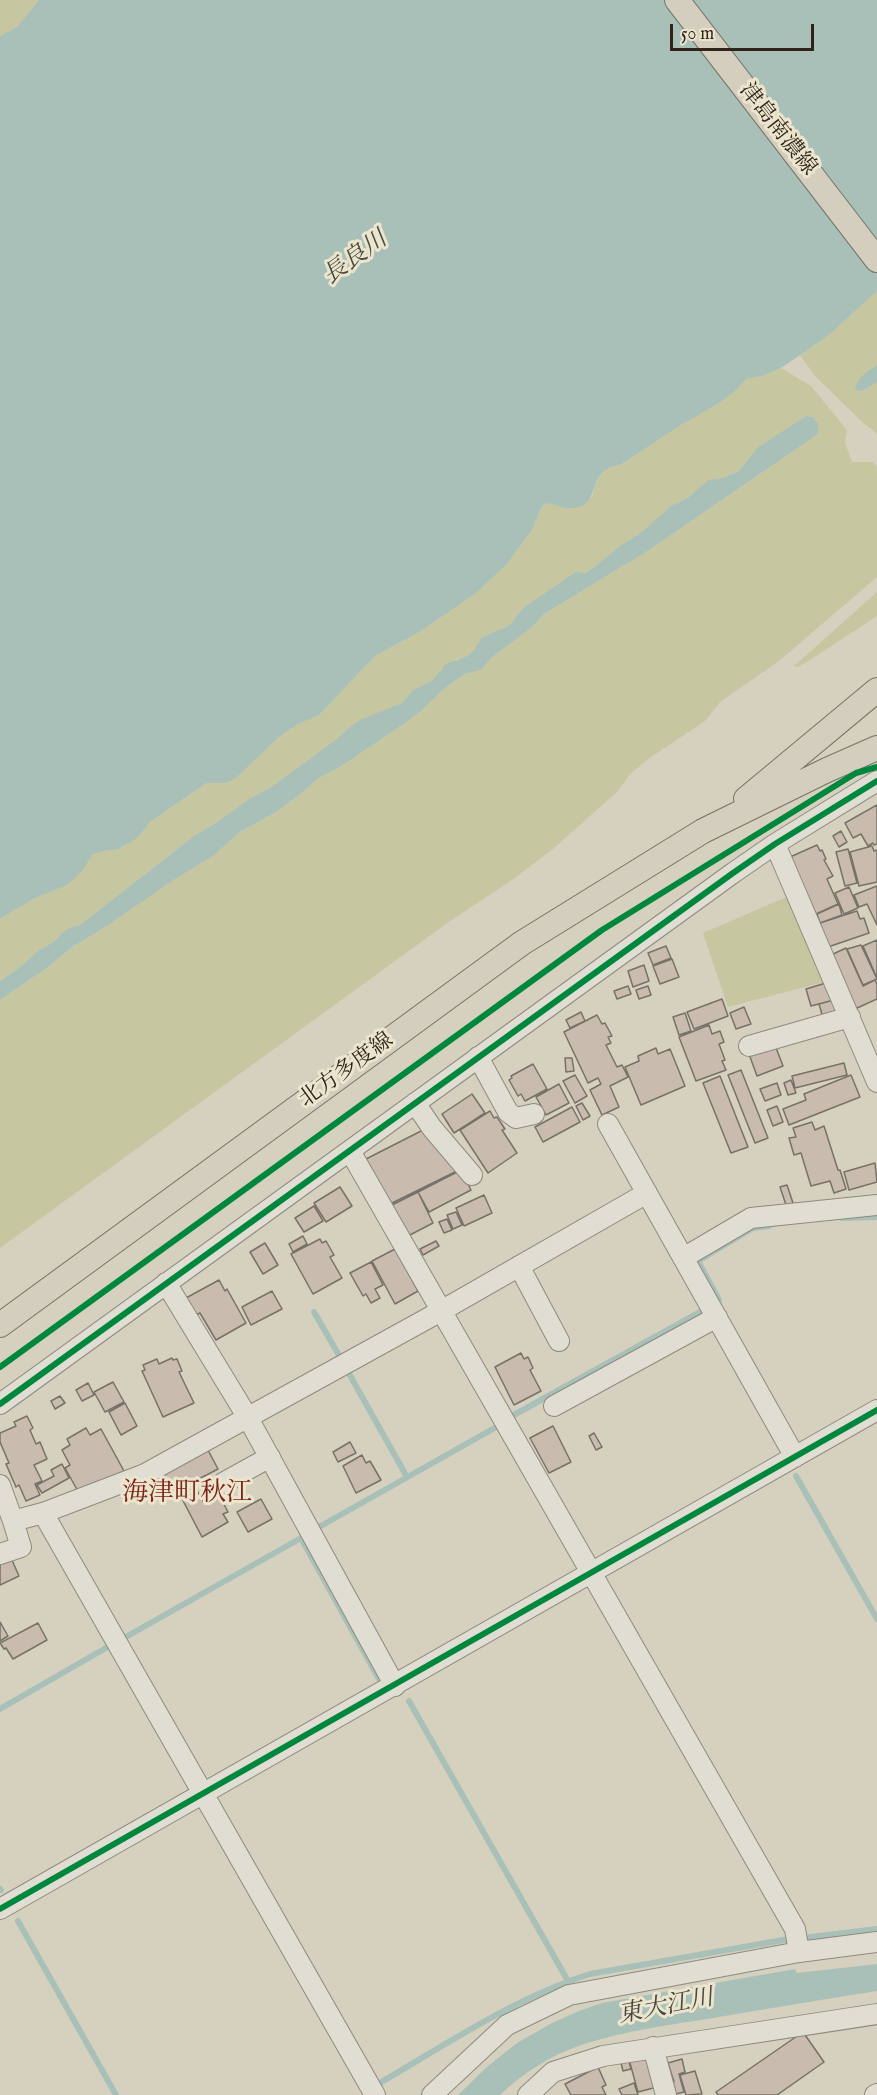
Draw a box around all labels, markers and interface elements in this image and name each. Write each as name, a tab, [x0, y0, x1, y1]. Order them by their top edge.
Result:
scale bar	[673, 12, 817, 50]
text: 50 m	[681, 23, 714, 46]
street label: 津島南濃線	[733, 79, 821, 181]
water label: 長良川	[318, 226, 394, 292]
street label: 北方多度線	[295, 1028, 399, 1114]
district label: 海津町秋江	[122, 1479, 252, 1511]
water label: 東大江川	[616, 1985, 716, 2031]

